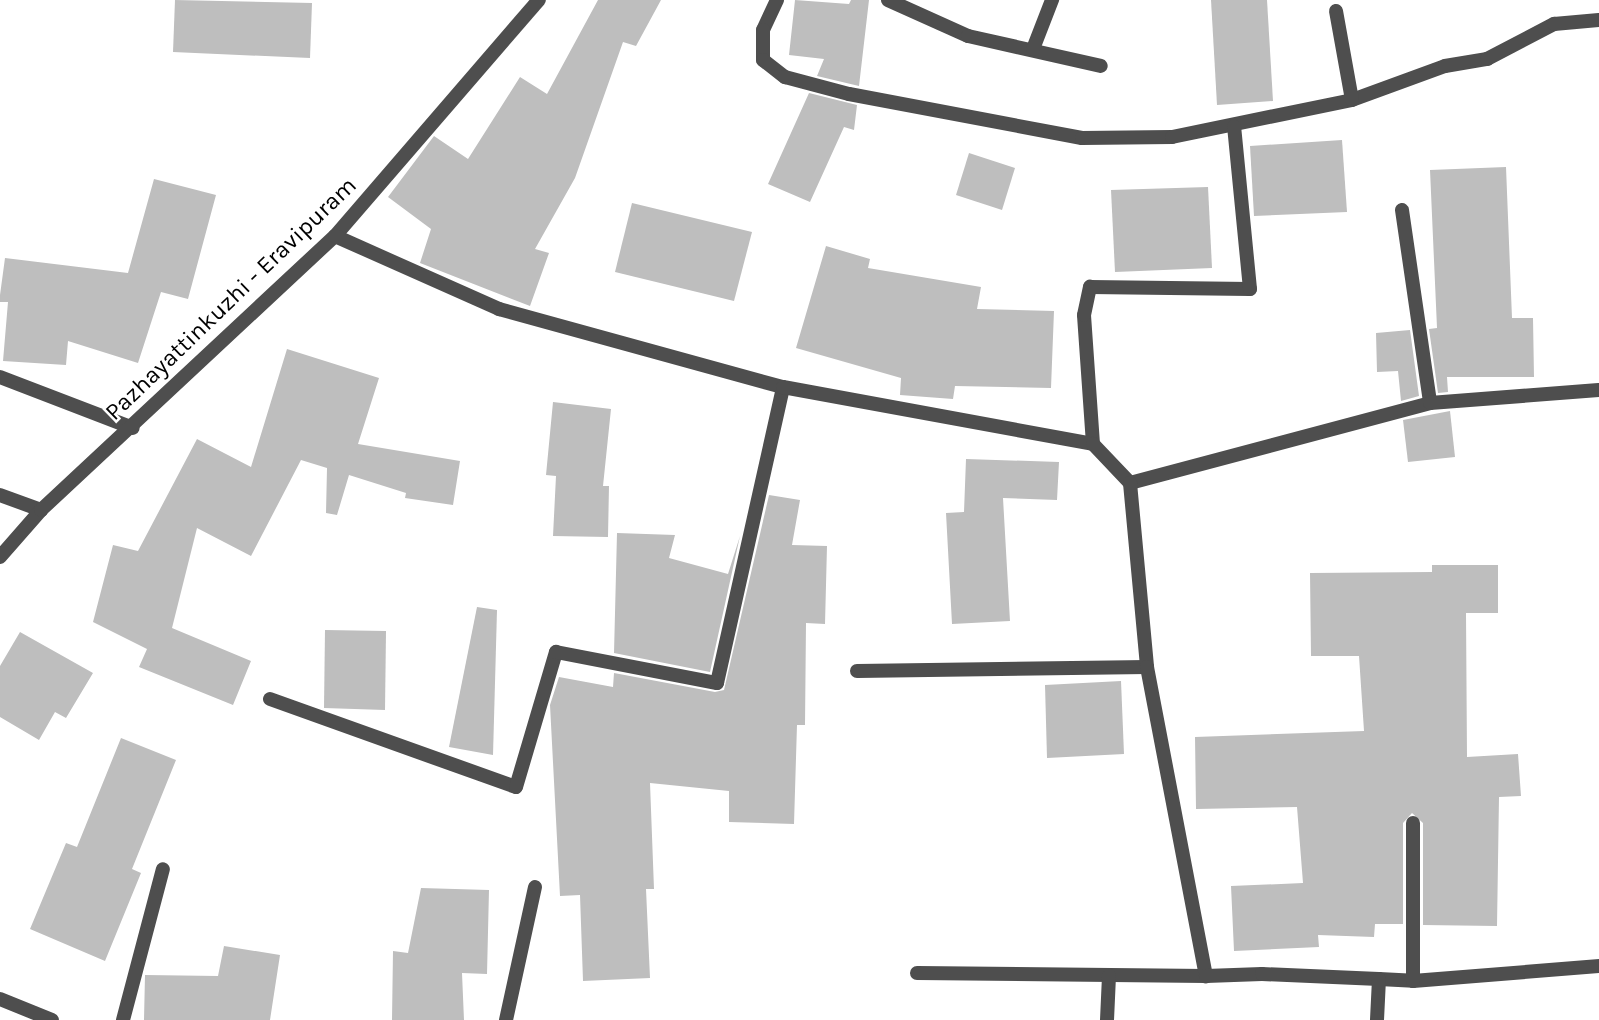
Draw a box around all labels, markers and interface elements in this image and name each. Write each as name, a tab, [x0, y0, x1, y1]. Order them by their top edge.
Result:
street label: Pazhayattinkuzhi - Eravipuram	[99, 171, 363, 427]

